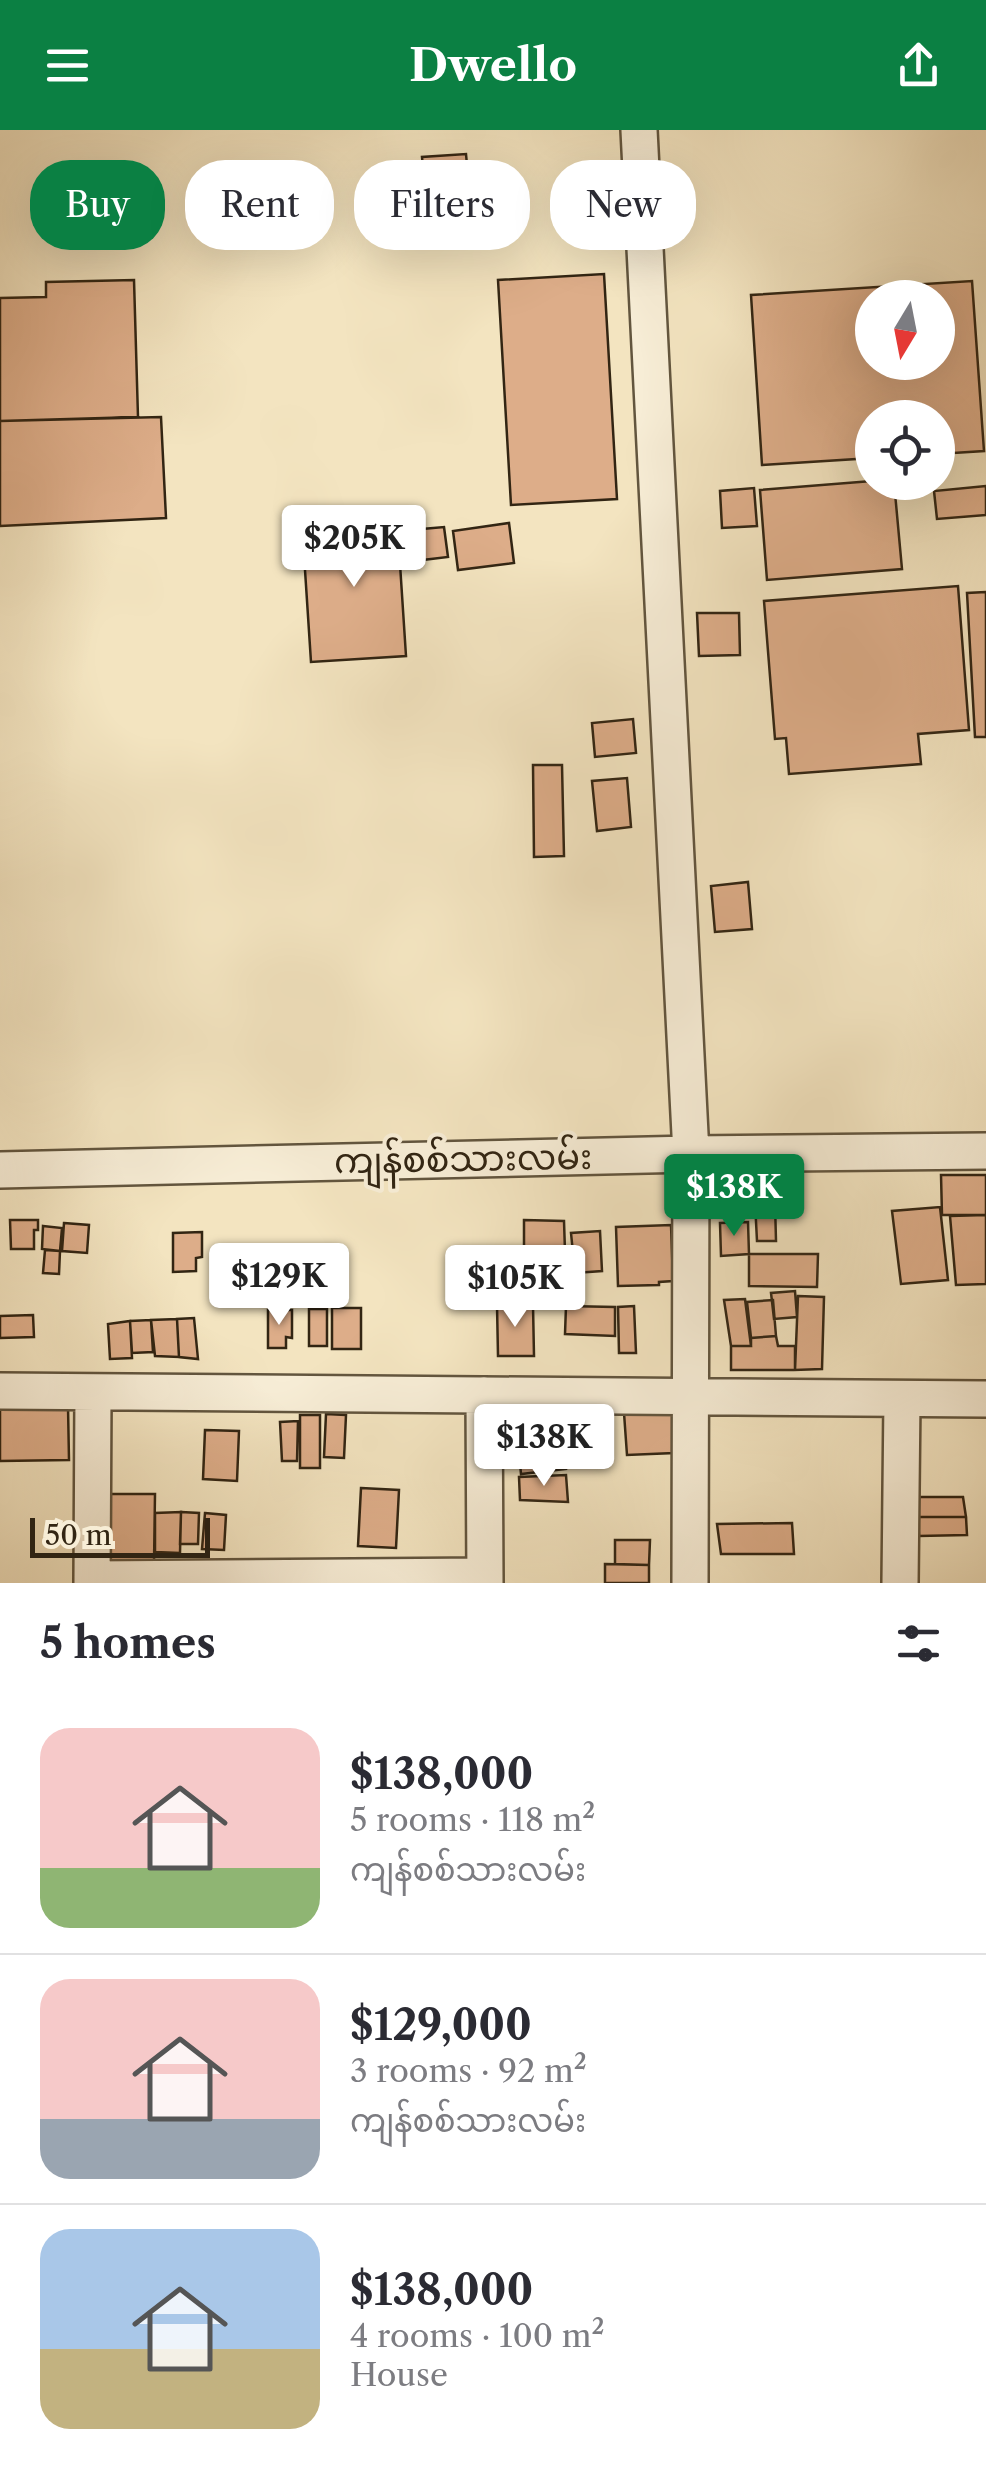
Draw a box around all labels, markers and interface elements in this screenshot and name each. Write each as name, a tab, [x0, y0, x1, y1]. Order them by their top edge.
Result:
text: Dwello	[409, 37, 577, 93]
icon: menu	[40, 38, 95, 93]
icon: share	[891, 38, 946, 93]
chip: Buy	[30, 160, 165, 250]
chip: Rent	[185, 160, 334, 250]
chip: Filters	[354, 160, 530, 250]
chip: New	[550, 160, 696, 250]
north arrow	[855, 280, 955, 380]
map controls	[855, 280, 955, 500]
button: locate	[855, 400, 955, 500]
pin: $205K	[284, 505, 424, 590]
text: $205K	[304, 518, 404, 557]
street label: ကျန်စစ်သားလမ်း	[334, 1133, 593, 1190]
pin: $138K	[664, 1154, 804, 1239]
text: $138K	[686, 1167, 782, 1206]
pin: $129K	[209, 1243, 349, 1328]
pin: $105K	[445, 1245, 585, 1330]
text: $129K	[231, 1256, 327, 1295]
text: $105K	[467, 1258, 563, 1297]
pin: $138K	[474, 1404, 614, 1489]
text: $138K	[496, 1417, 592, 1456]
scale bar	[30, 1513, 210, 1558]
text: 50 m	[45, 1518, 112, 1552]
icon: filters	[891, 1616, 946, 1671]
text: 5 homes	[40, 1617, 216, 1669]
text: $138,000	[350, 1748, 533, 1800]
icon: home	[120, 1768, 240, 1888]
text: 5 rooms · 118 m²	[350, 1800, 595, 1839]
text: ကျန်စစ်သားလမ်း	[350, 1850, 586, 1889]
text: $129,000	[350, 1999, 532, 2051]
icon: home	[120, 2019, 240, 2139]
text: 3 rooms · 92 m²	[350, 2051, 587, 2090]
text: ကျန်စစ်သားလမ်း	[350, 2101, 586, 2140]
text: $138,000	[350, 2264, 533, 2316]
icon: home	[120, 2269, 240, 2389]
text: 4 rooms · 100 m²	[350, 2316, 605, 2355]
text: House	[350, 2355, 448, 2394]

